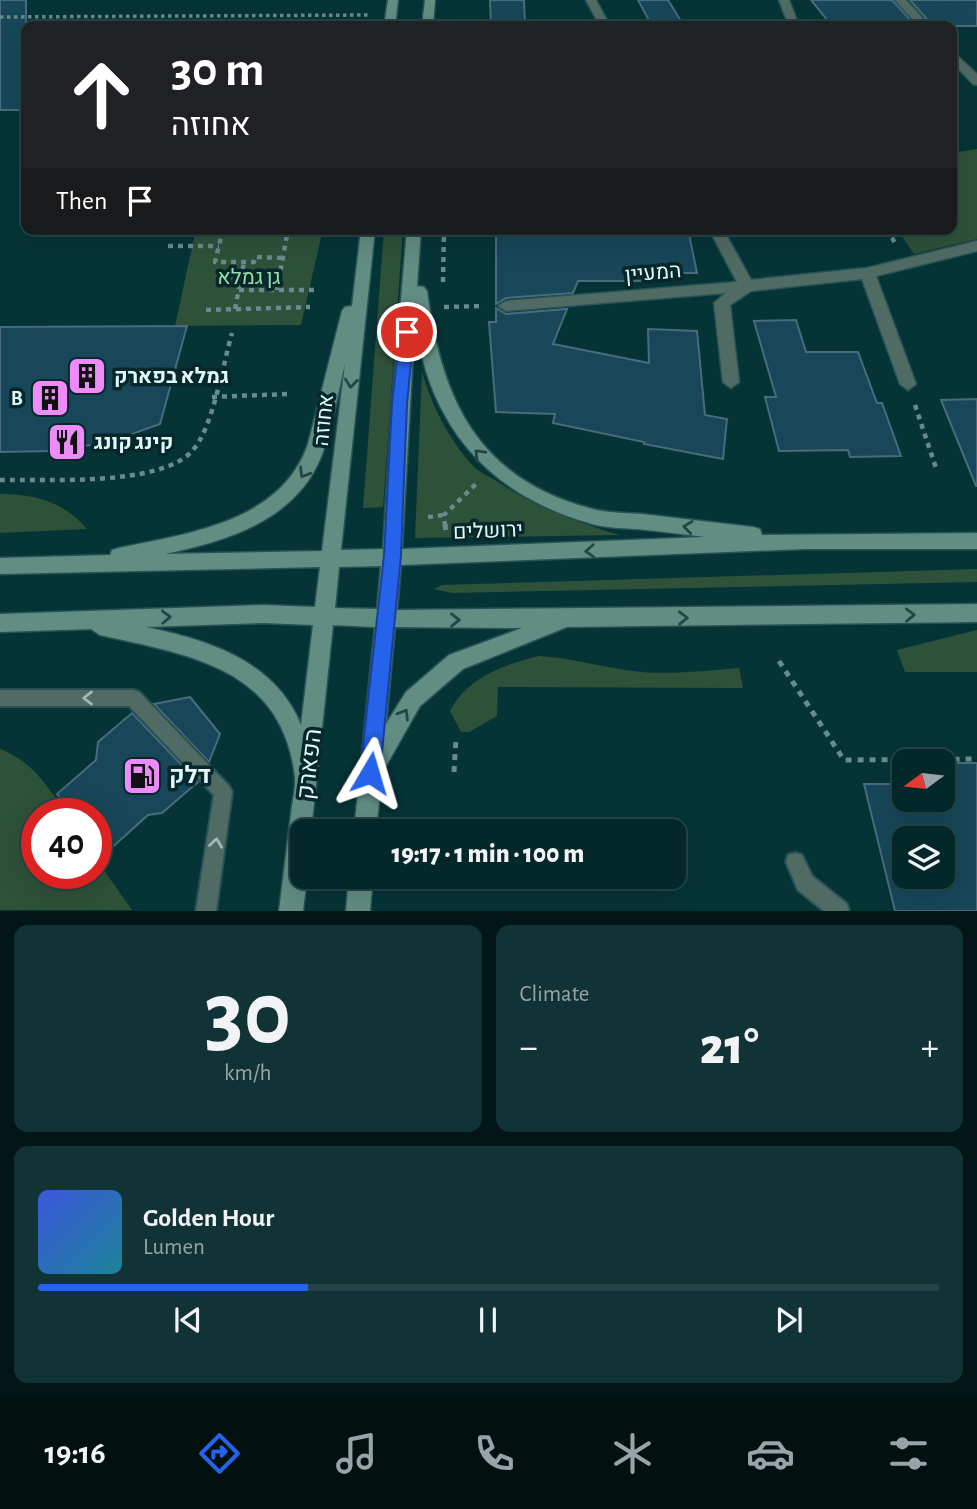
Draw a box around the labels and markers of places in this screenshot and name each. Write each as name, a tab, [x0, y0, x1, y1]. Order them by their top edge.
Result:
pin	[377, 302, 437, 362]
building icon: גמלא בפארק	[66, 355, 108, 397]
place label: גמלא בפארק	[114, 366, 229, 387]
building icon: B	[29, 377, 71, 419]
place label: B	[11, 388, 23, 409]
restaurant icon: קינג קונג	[46, 421, 88, 463]
place label: קינג קונג	[94, 432, 173, 453]
fuel station icon: דלק	[121, 755, 163, 797]
place label: דלק	[169, 764, 211, 788]

